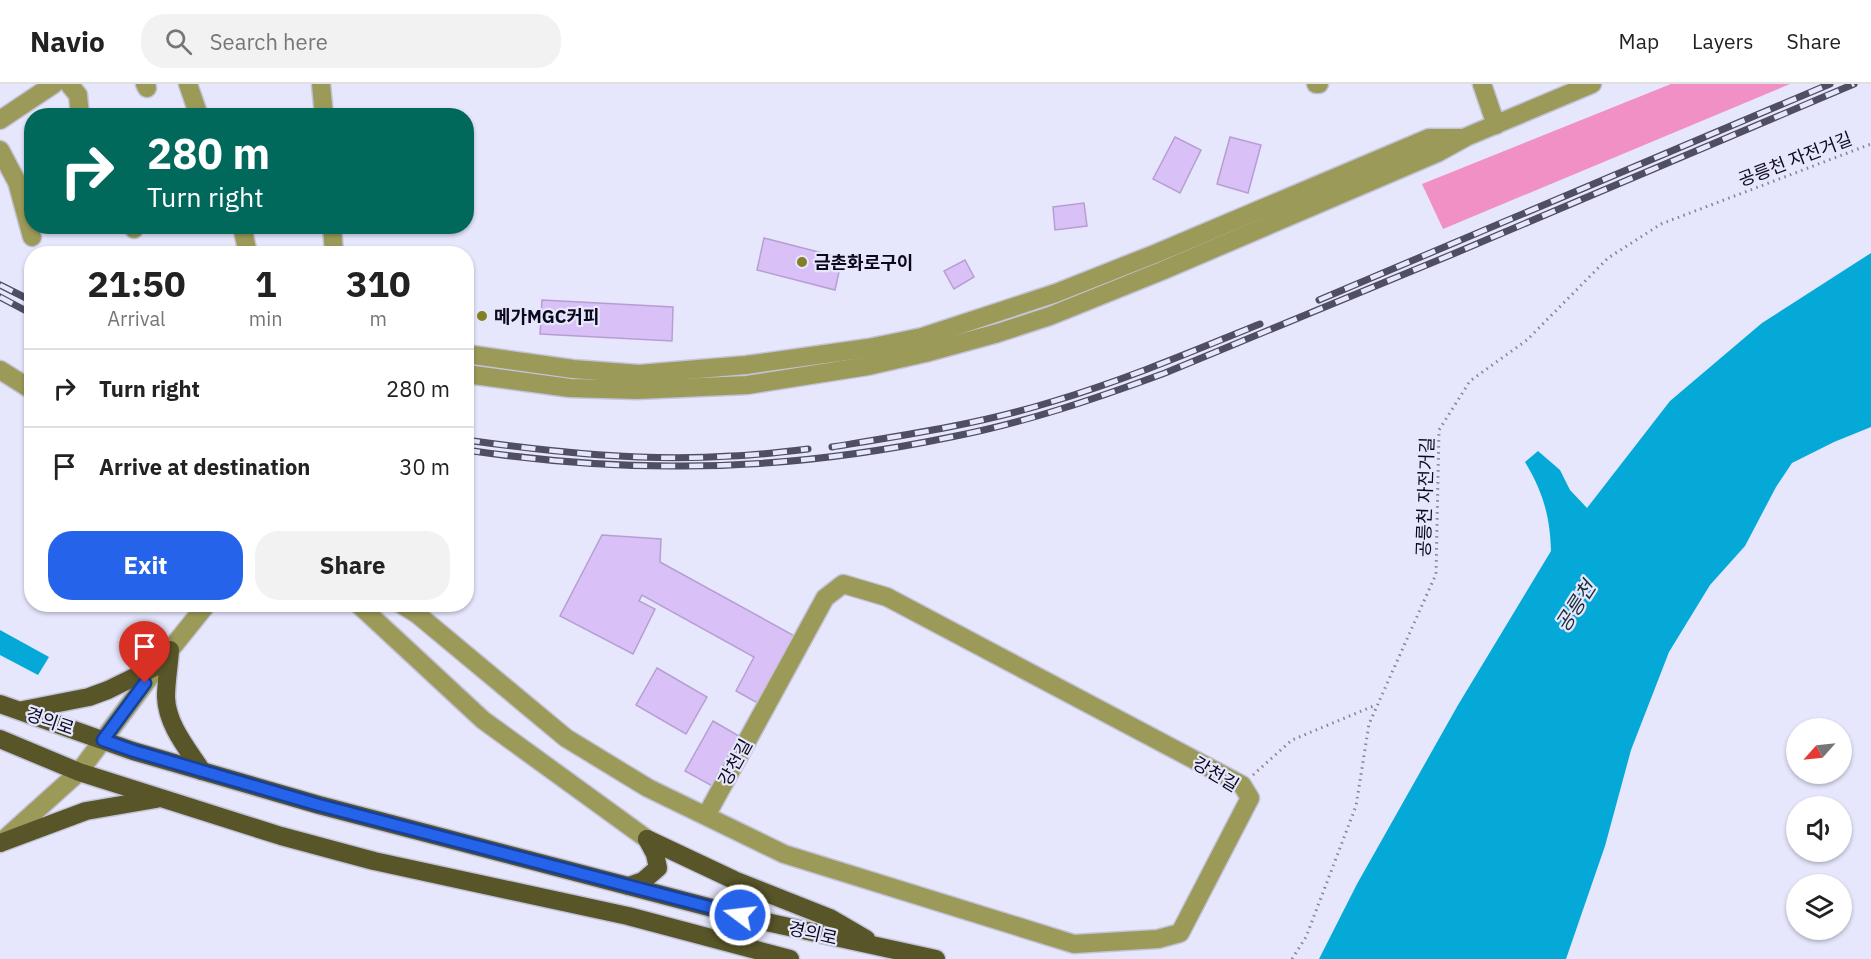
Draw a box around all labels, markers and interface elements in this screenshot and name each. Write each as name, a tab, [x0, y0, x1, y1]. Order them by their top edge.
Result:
search box	[141, 14, 561, 68]
text: Navio	[30, 23, 105, 60]
icon: search	[162, 25, 195, 58]
text: Search here	[210, 27, 328, 56]
text: Map	[1619, 27, 1659, 55]
text: Layers	[1692, 27, 1754, 55]
text: Share	[1787, 27, 1841, 55]
text: 280 m	[147, 126, 270, 181]
street label: 공릉천 자전거길	[1735, 127, 1855, 191]
icon: right	[48, 132, 126, 210]
text: Turn right	[147, 179, 264, 214]
place label: 금촌화로구이	[814, 251, 913, 274]
marker: 금촌화로구이	[795, 255, 809, 269]
text: 21:50	[87, 260, 186, 307]
text: 1	[255, 260, 277, 307]
text: 310	[346, 260, 411, 307]
text: Arrival	[107, 305, 166, 332]
text: min	[249, 305, 283, 332]
text: m	[370, 305, 387, 332]
place label: 메가MGC커피	[494, 305, 600, 328]
marker: 메가MGC커피	[475, 309, 489, 323]
icon: right	[48, 372, 81, 405]
text: Turn right	[99, 374, 200, 403]
text: 280 m	[386, 374, 450, 403]
street label: 공릉천 자전거길	[1411, 437, 1439, 557]
icon: arrive	[48, 450, 81, 483]
text: Arrive at destination	[99, 452, 310, 481]
text: 30 m	[399, 452, 450, 481]
button: Exit	[48, 531, 243, 600]
button: Share	[255, 531, 450, 600]
water label: 공릉천	[1549, 573, 1603, 637]
pin	[119, 621, 170, 683]
icon: arrive	[128, 630, 161, 663]
street label: 경의로	[23, 702, 77, 740]
north arrow	[1786, 718, 1852, 784]
map controls	[1786, 718, 1852, 940]
street label: 강천길	[713, 735, 757, 789]
street label: 강천길	[1189, 751, 1243, 797]
button: sound	[1786, 796, 1852, 862]
button: layers	[1786, 874, 1852, 940]
position arrow	[708, 883, 772, 947]
street label: 경의로	[786, 916, 840, 950]

